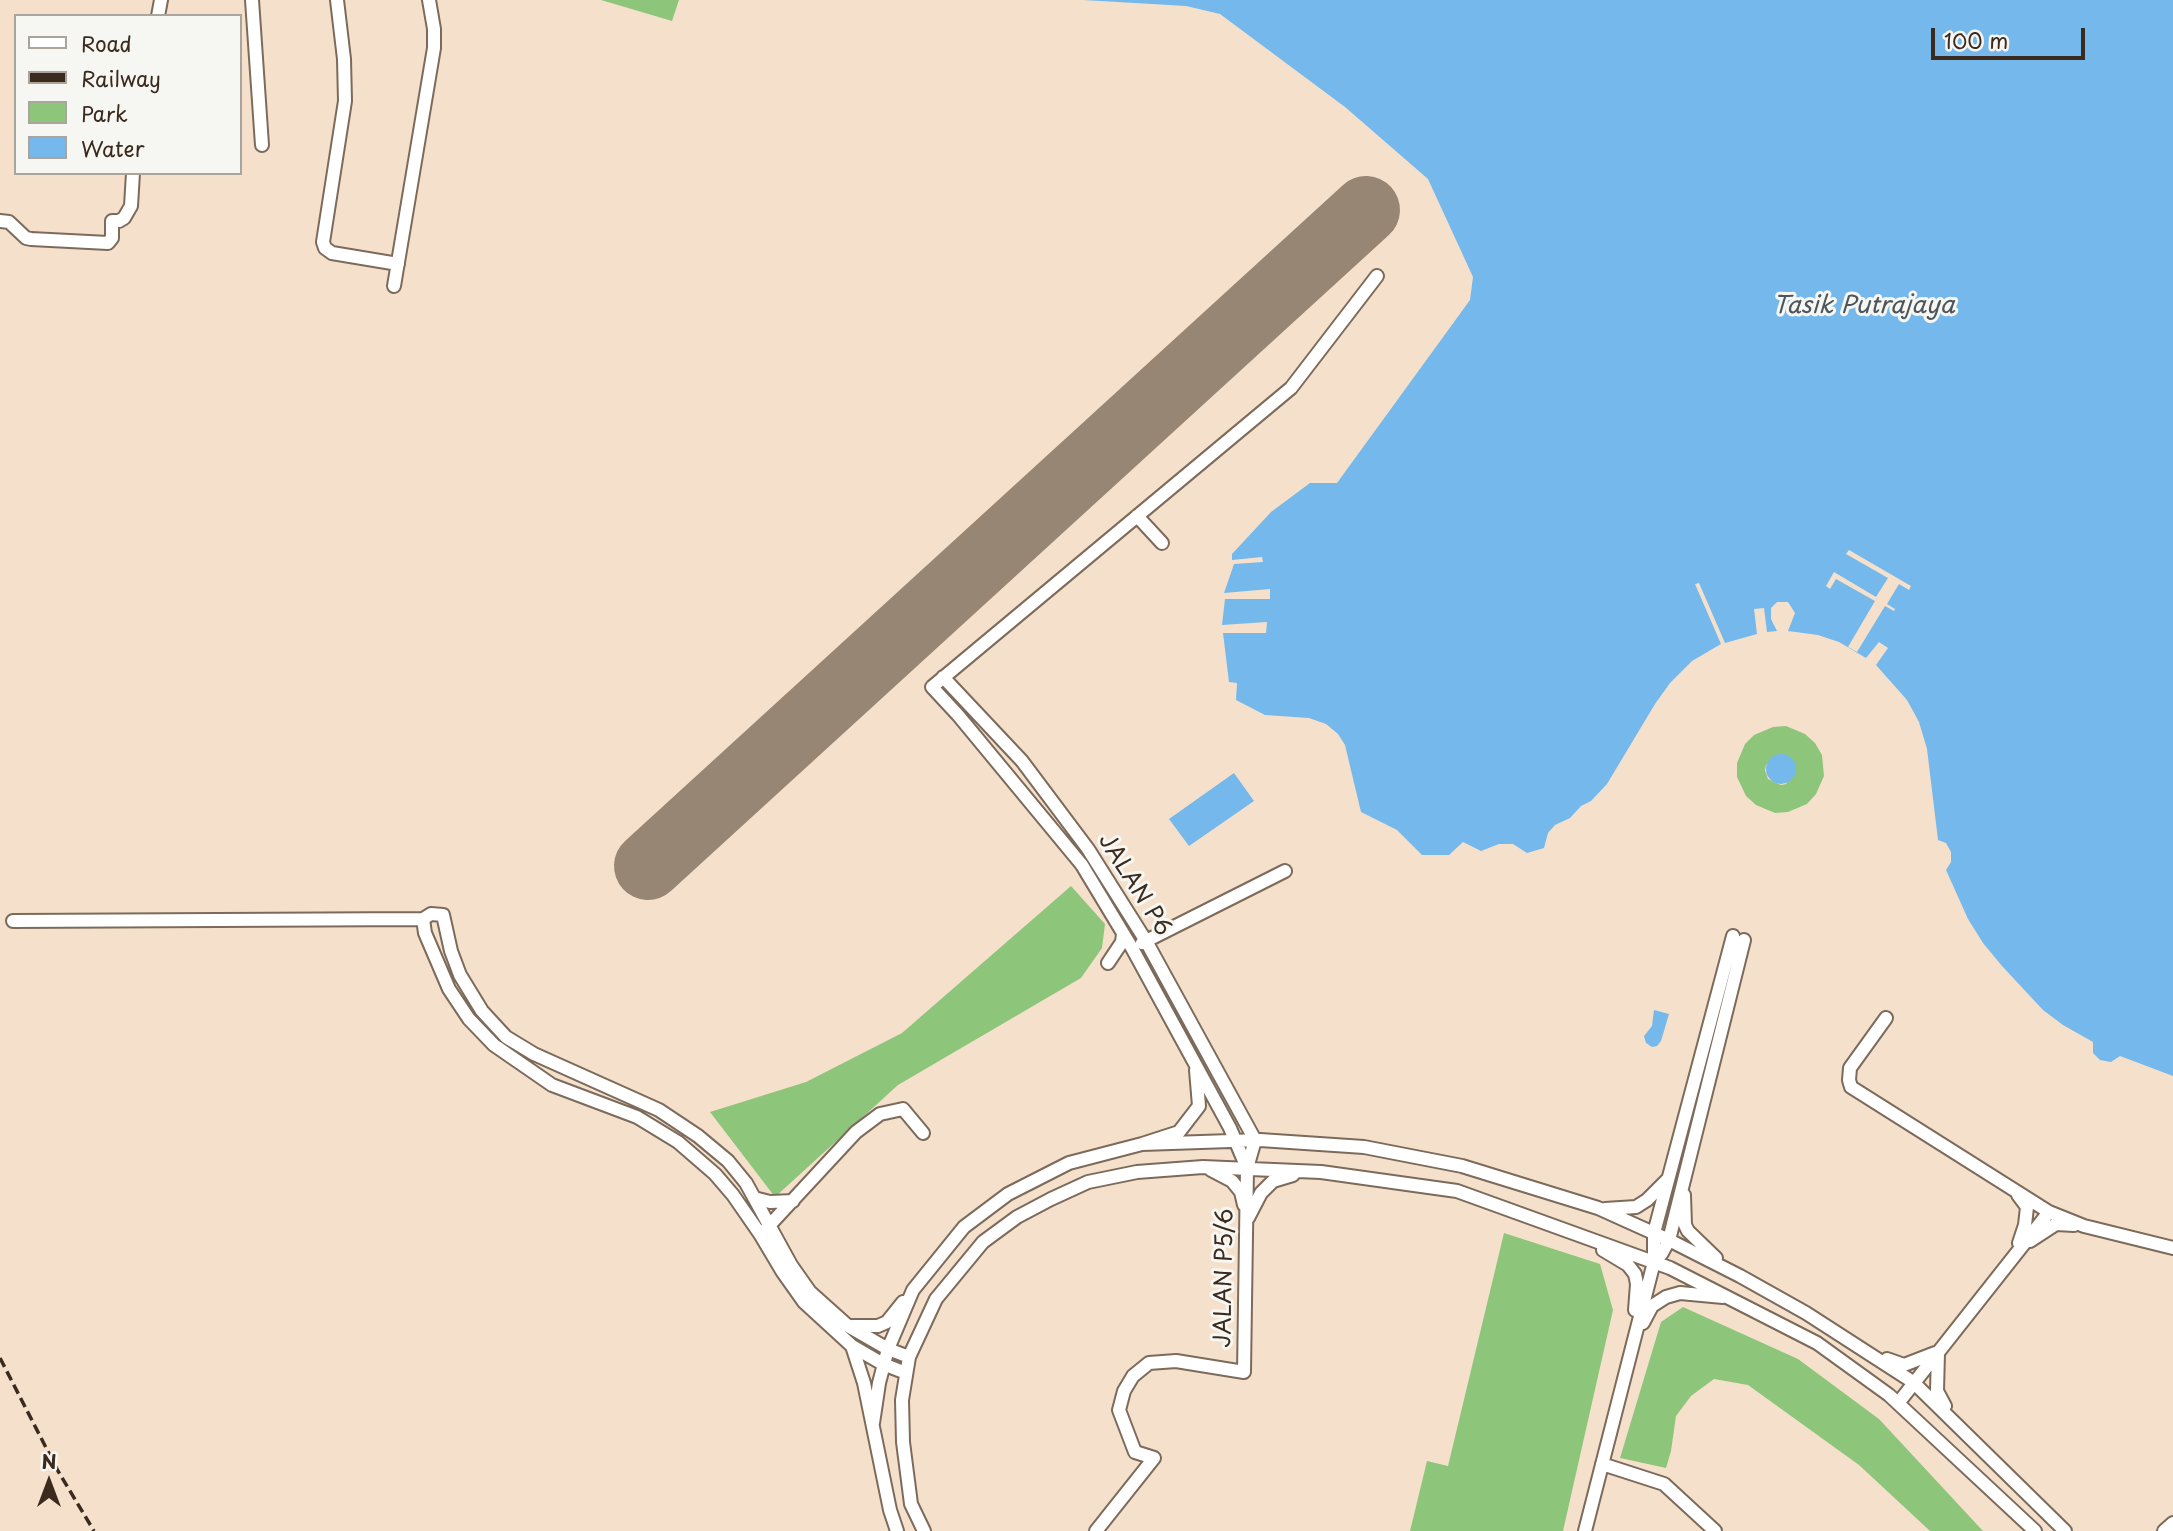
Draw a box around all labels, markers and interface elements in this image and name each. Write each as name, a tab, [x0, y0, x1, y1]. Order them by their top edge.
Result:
legend	[14, 14, 242, 175]
scale bar	[1935, 14, 2089, 58]
text: 100 m	[1944, 24, 2008, 56]
text: Road	[81, 27, 132, 59]
text: Railway	[81, 62, 161, 94]
text: Park	[81, 97, 128, 129]
text: Water	[81, 132, 144, 164]
water label: Tasik Putrajaya	[1773, 292, 1955, 320]
street label: JALAN P6	[1092, 829, 1176, 941]
street label: JALAN P5/6	[1210, 1208, 1240, 1348]
north arrow	[14, 1447, 84, 1517]
text: N	[41, 1447, 57, 1475]

